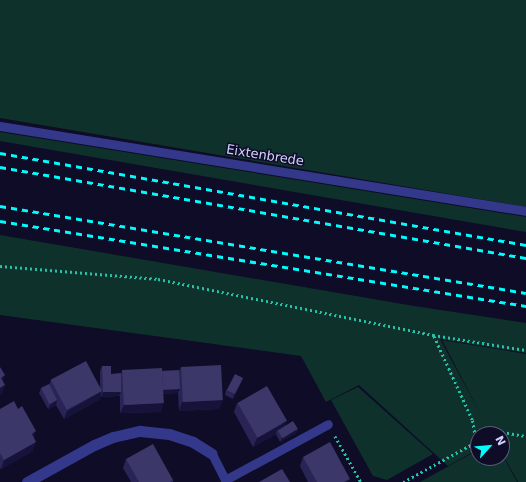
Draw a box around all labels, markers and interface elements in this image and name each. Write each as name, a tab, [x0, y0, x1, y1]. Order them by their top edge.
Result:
street label: Eixtenbrede	[225, 142, 305, 170]
north arrow	[470, 426, 510, 466]
text: N	[492, 434, 508, 448]

